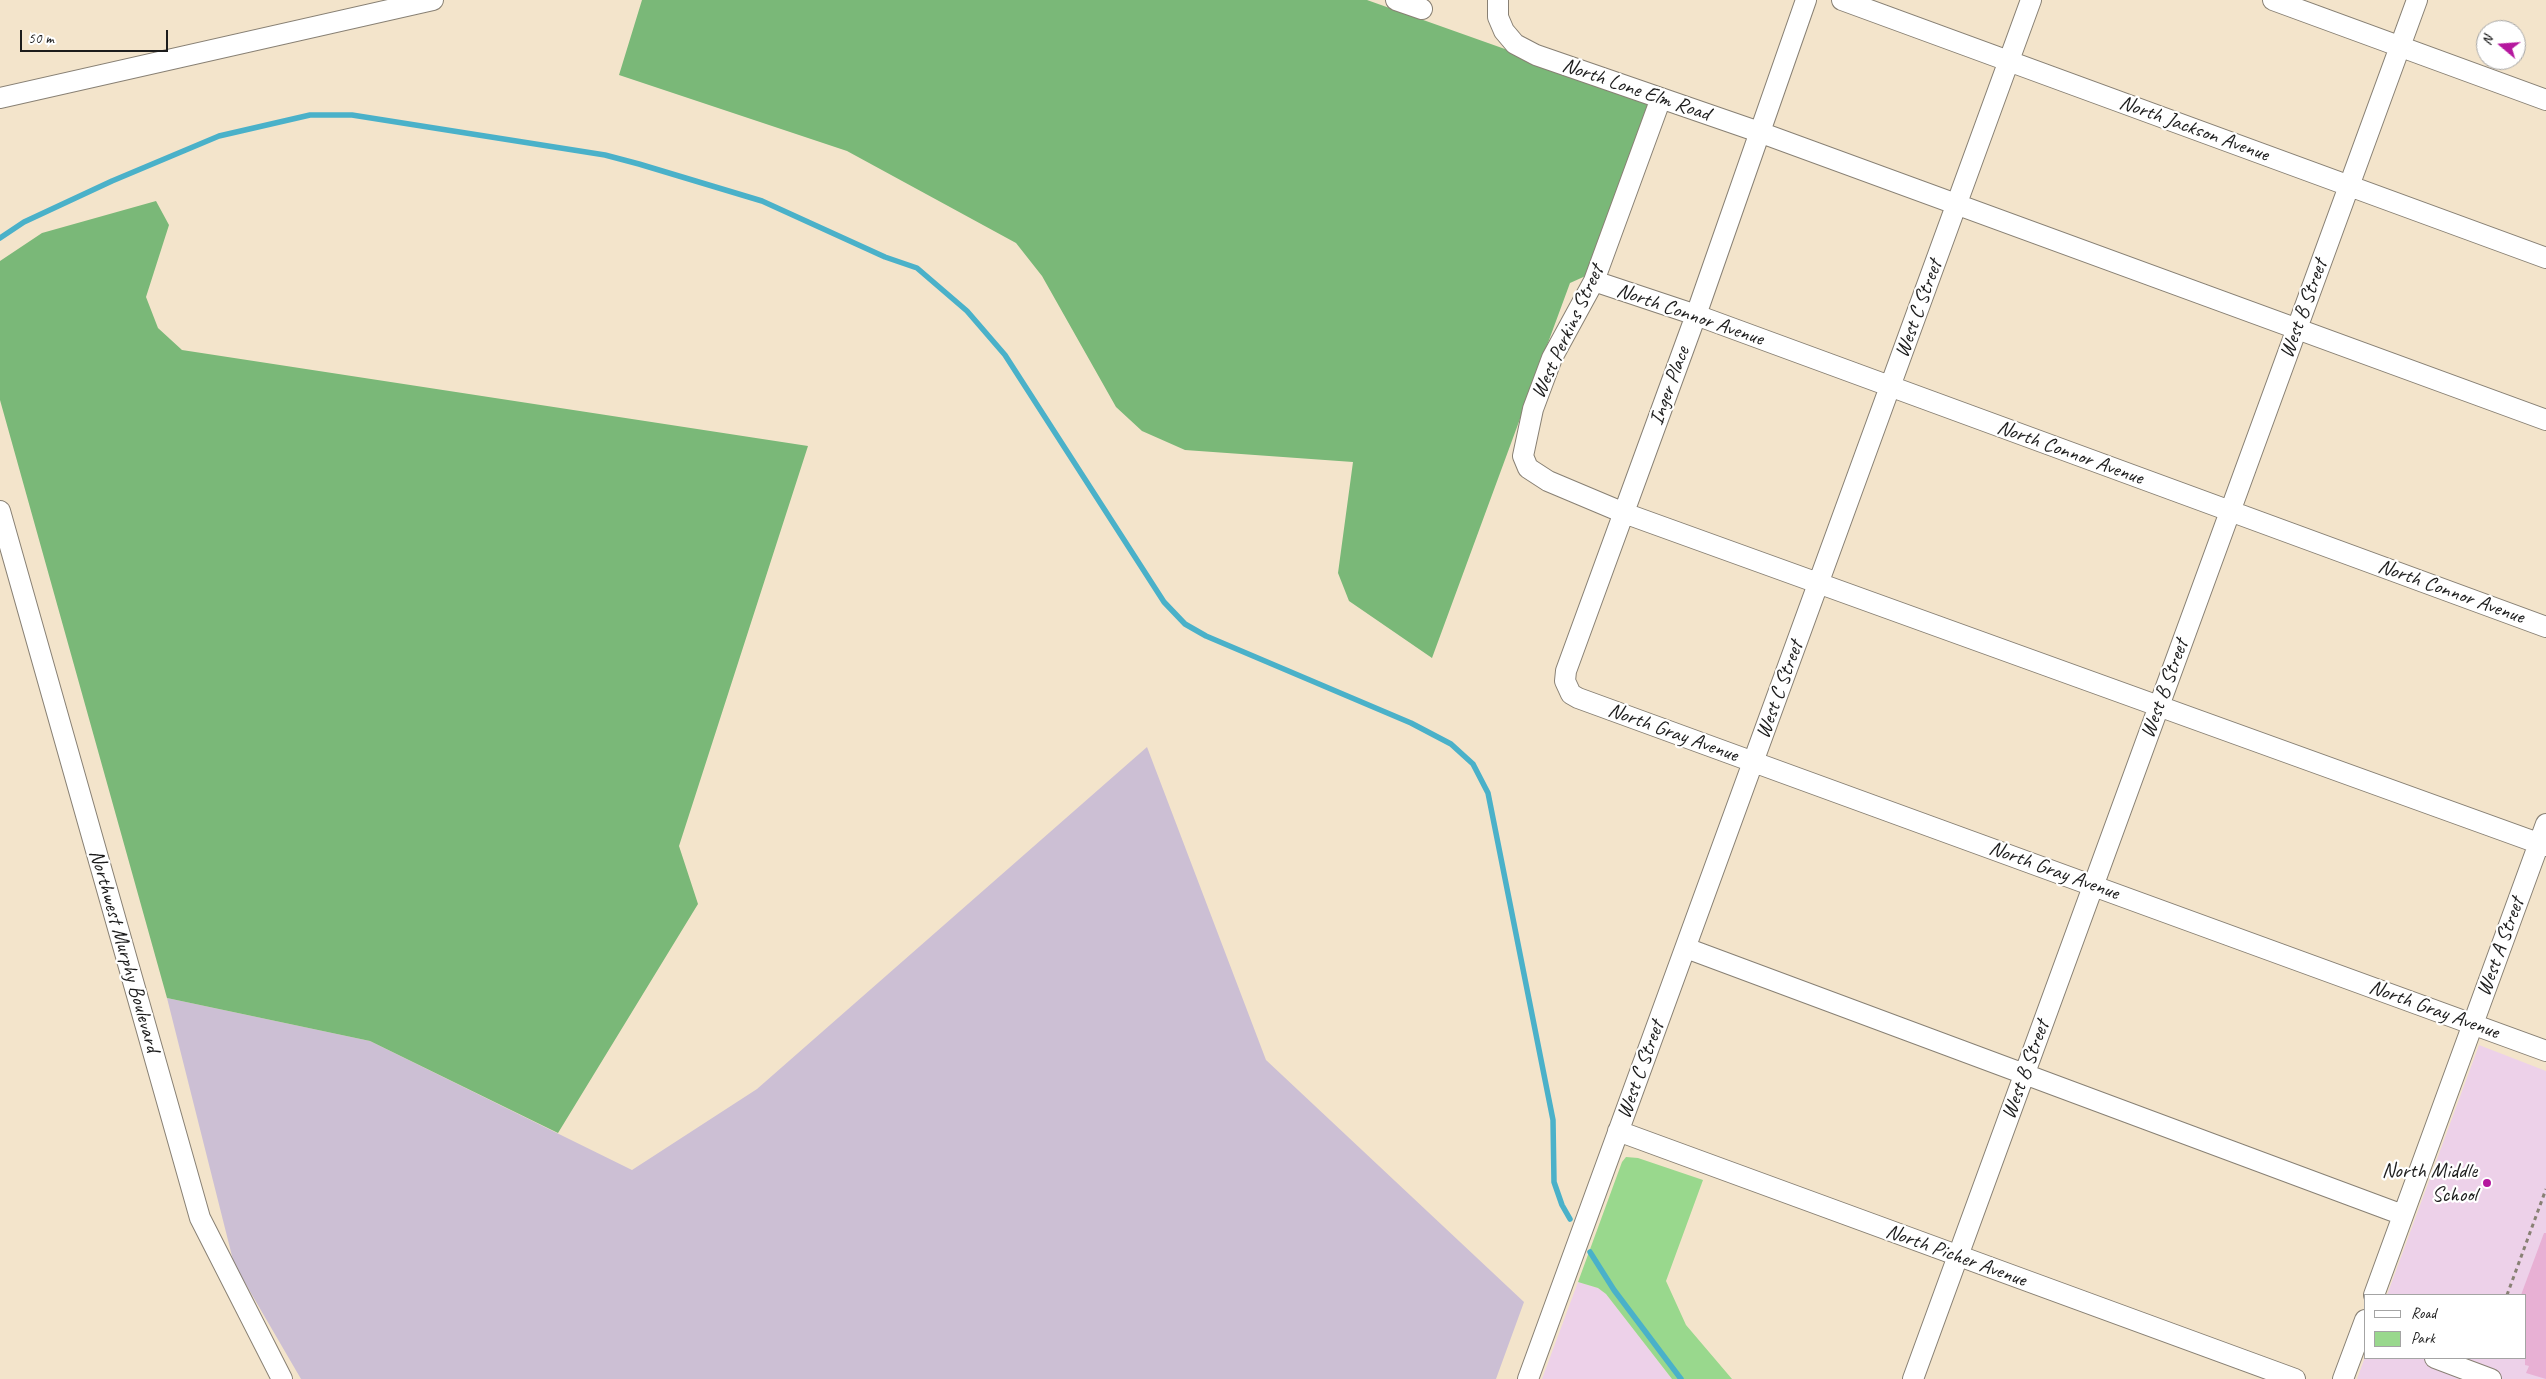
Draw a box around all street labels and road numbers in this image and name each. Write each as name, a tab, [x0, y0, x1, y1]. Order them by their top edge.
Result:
street label: North Lone Elm Road	[1559, 53, 1713, 127]
street label: North Jackson Avenue	[2116, 90, 2272, 168]
street label: West B Street	[2275, 256, 2333, 362]
street label: West C Street	[1890, 257, 1948, 361]
street label: West Perkins Street	[1526, 261, 1610, 403]
street label: North Connor Avenue	[1613, 278, 1767, 352]
street label: Inger Place	[1644, 343, 1696, 429]
street label: North Connor Avenue	[1993, 415, 2147, 491]
street label: North Connor Avenue	[2374, 554, 2528, 630]
street label: West B Street	[2136, 636, 2194, 742]
street label: West C Street	[1751, 638, 1809, 742]
street label: North Gray Avenue	[1605, 698, 1741, 768]
street label: North Gray Avenue	[1986, 836, 2122, 906]
street label: Northwest Murphy Boulevard	[83, 847, 165, 1055]
street label: West A Street	[2472, 894, 2530, 1000]
street label: North Gray Avenue	[2366, 975, 2502, 1045]
street label: West B Street	[1997, 1017, 2055, 1123]
street label: West C Street	[1612, 1018, 1670, 1122]
street label: North Picher Avenue	[1882, 1219, 2030, 1293]

